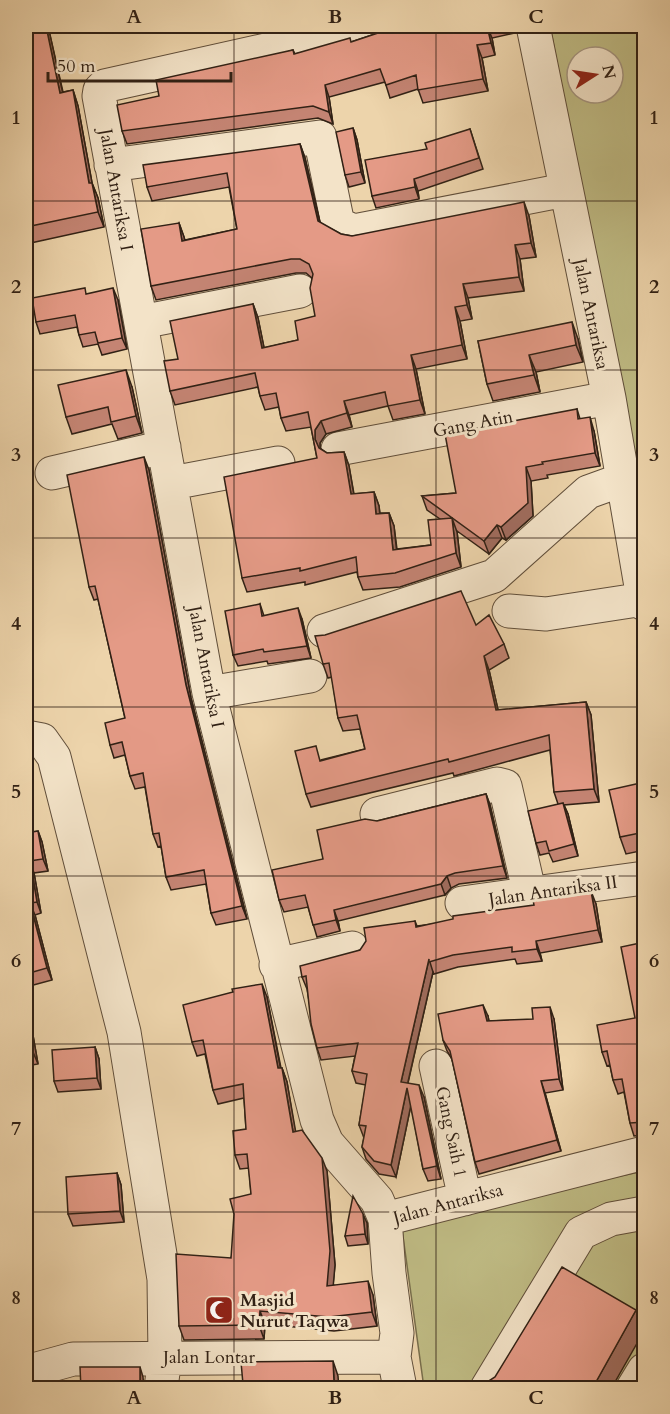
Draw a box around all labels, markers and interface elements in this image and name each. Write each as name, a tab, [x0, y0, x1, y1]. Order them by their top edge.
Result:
text: A	[126, 3, 142, 30]
text: B	[328, 3, 342, 30]
text: C	[528, 3, 544, 30]
scale bar	[48, 45, 231, 83]
north arrow	[565, 45, 625, 105]
text: 50 m	[57, 54, 96, 79]
text: N	[596, 63, 621, 81]
text: 1	[11, 104, 21, 131]
text: 1	[649, 104, 659, 131]
street label: Jalan Antariksa I	[92, 124, 139, 253]
street label: Jalan Antariksa	[566, 253, 615, 372]
text: 2	[11, 273, 21, 300]
text: 2	[649, 273, 659, 300]
street label: Gang Atin	[431, 404, 516, 444]
text: 3	[11, 441, 21, 468]
text: 3	[649, 441, 659, 468]
street label: Jalan Antariksa I	[181, 601, 230, 730]
text: 4	[11, 610, 21, 637]
text: 4	[649, 610, 659, 637]
text: 5	[11, 778, 21, 805]
text: 5	[649, 778, 659, 805]
street label: Jalan Antariksa II	[484, 870, 619, 913]
text: 6	[11, 947, 21, 974]
text: 6	[649, 947, 659, 974]
street label: Gang Saih 1	[429, 1084, 473, 1180]
text: 7	[11, 1115, 21, 1142]
text: 7	[649, 1115, 659, 1142]
street label: Jalan Antariksa	[387, 1177, 506, 1231]
text: 8	[11, 1284, 21, 1311]
text: 8	[649, 1284, 659, 1311]
place label: Masjid Nurut Taqwa	[240, 1288, 349, 1334]
mosque icon: Masjid Nurut Taqwa	[203, 1294, 235, 1326]
street label: Jalan Lontar	[160, 1345, 256, 1370]
text: A	[126, 1384, 142, 1411]
text: B	[328, 1384, 342, 1411]
text: C	[528, 1384, 544, 1411]

